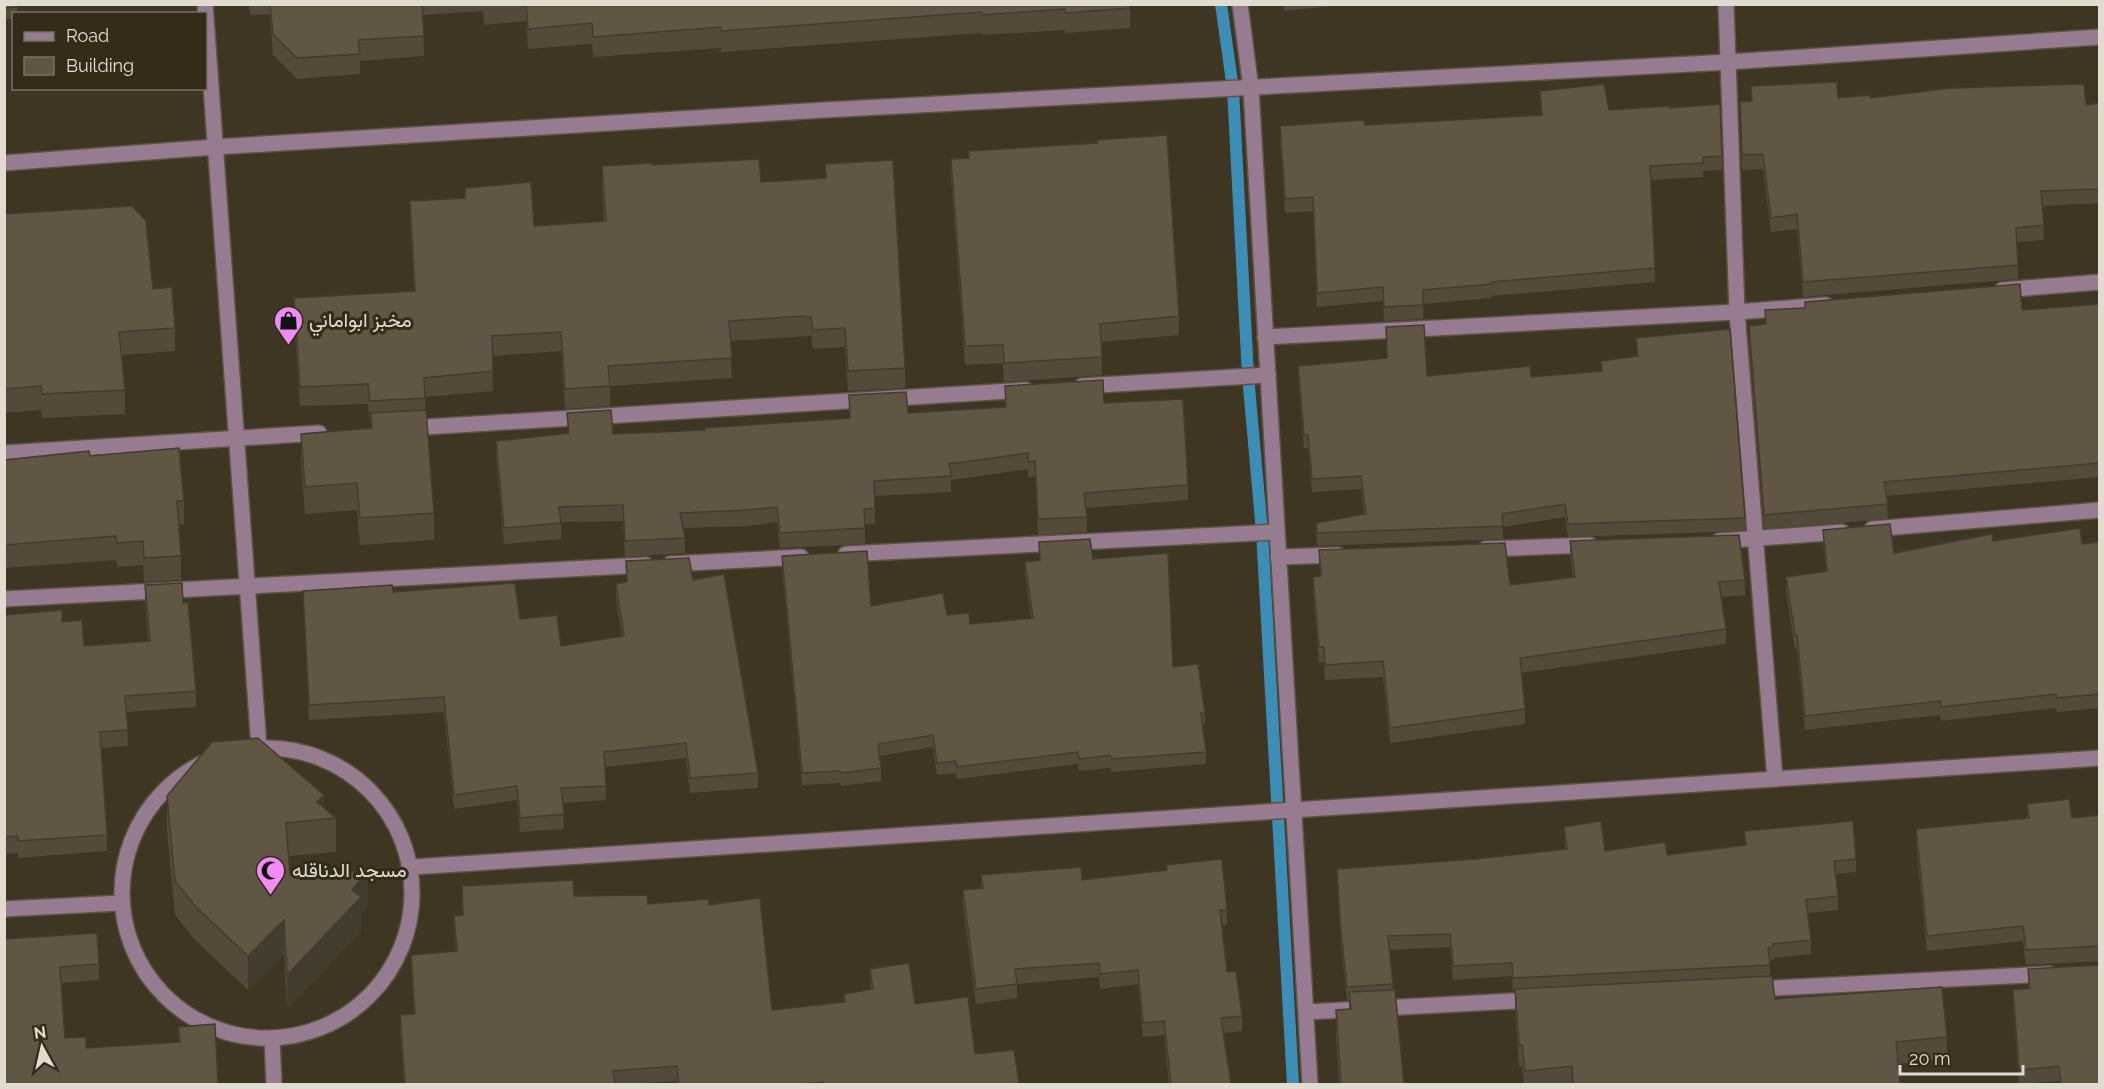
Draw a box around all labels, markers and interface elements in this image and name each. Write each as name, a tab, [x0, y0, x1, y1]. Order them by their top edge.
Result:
legend	[12, 12, 207, 90]
text: Road	[66, 25, 109, 46]
text: Building	[66, 55, 134, 76]
shop icon: مخبز ابواماني	[272, 304, 304, 346]
place label: مخبز ابواماني	[309, 308, 412, 337]
mosque icon: مسجد الدناقله	[255, 854, 287, 896]
place label: مسجد الدناقله	[292, 858, 407, 882]
north arrow	[12, 1017, 72, 1077]
text: N	[33, 1022, 47, 1043]
scale bar	[1900, 1038, 2023, 1076]
text: 20 m	[1909, 1048, 1951, 1069]

